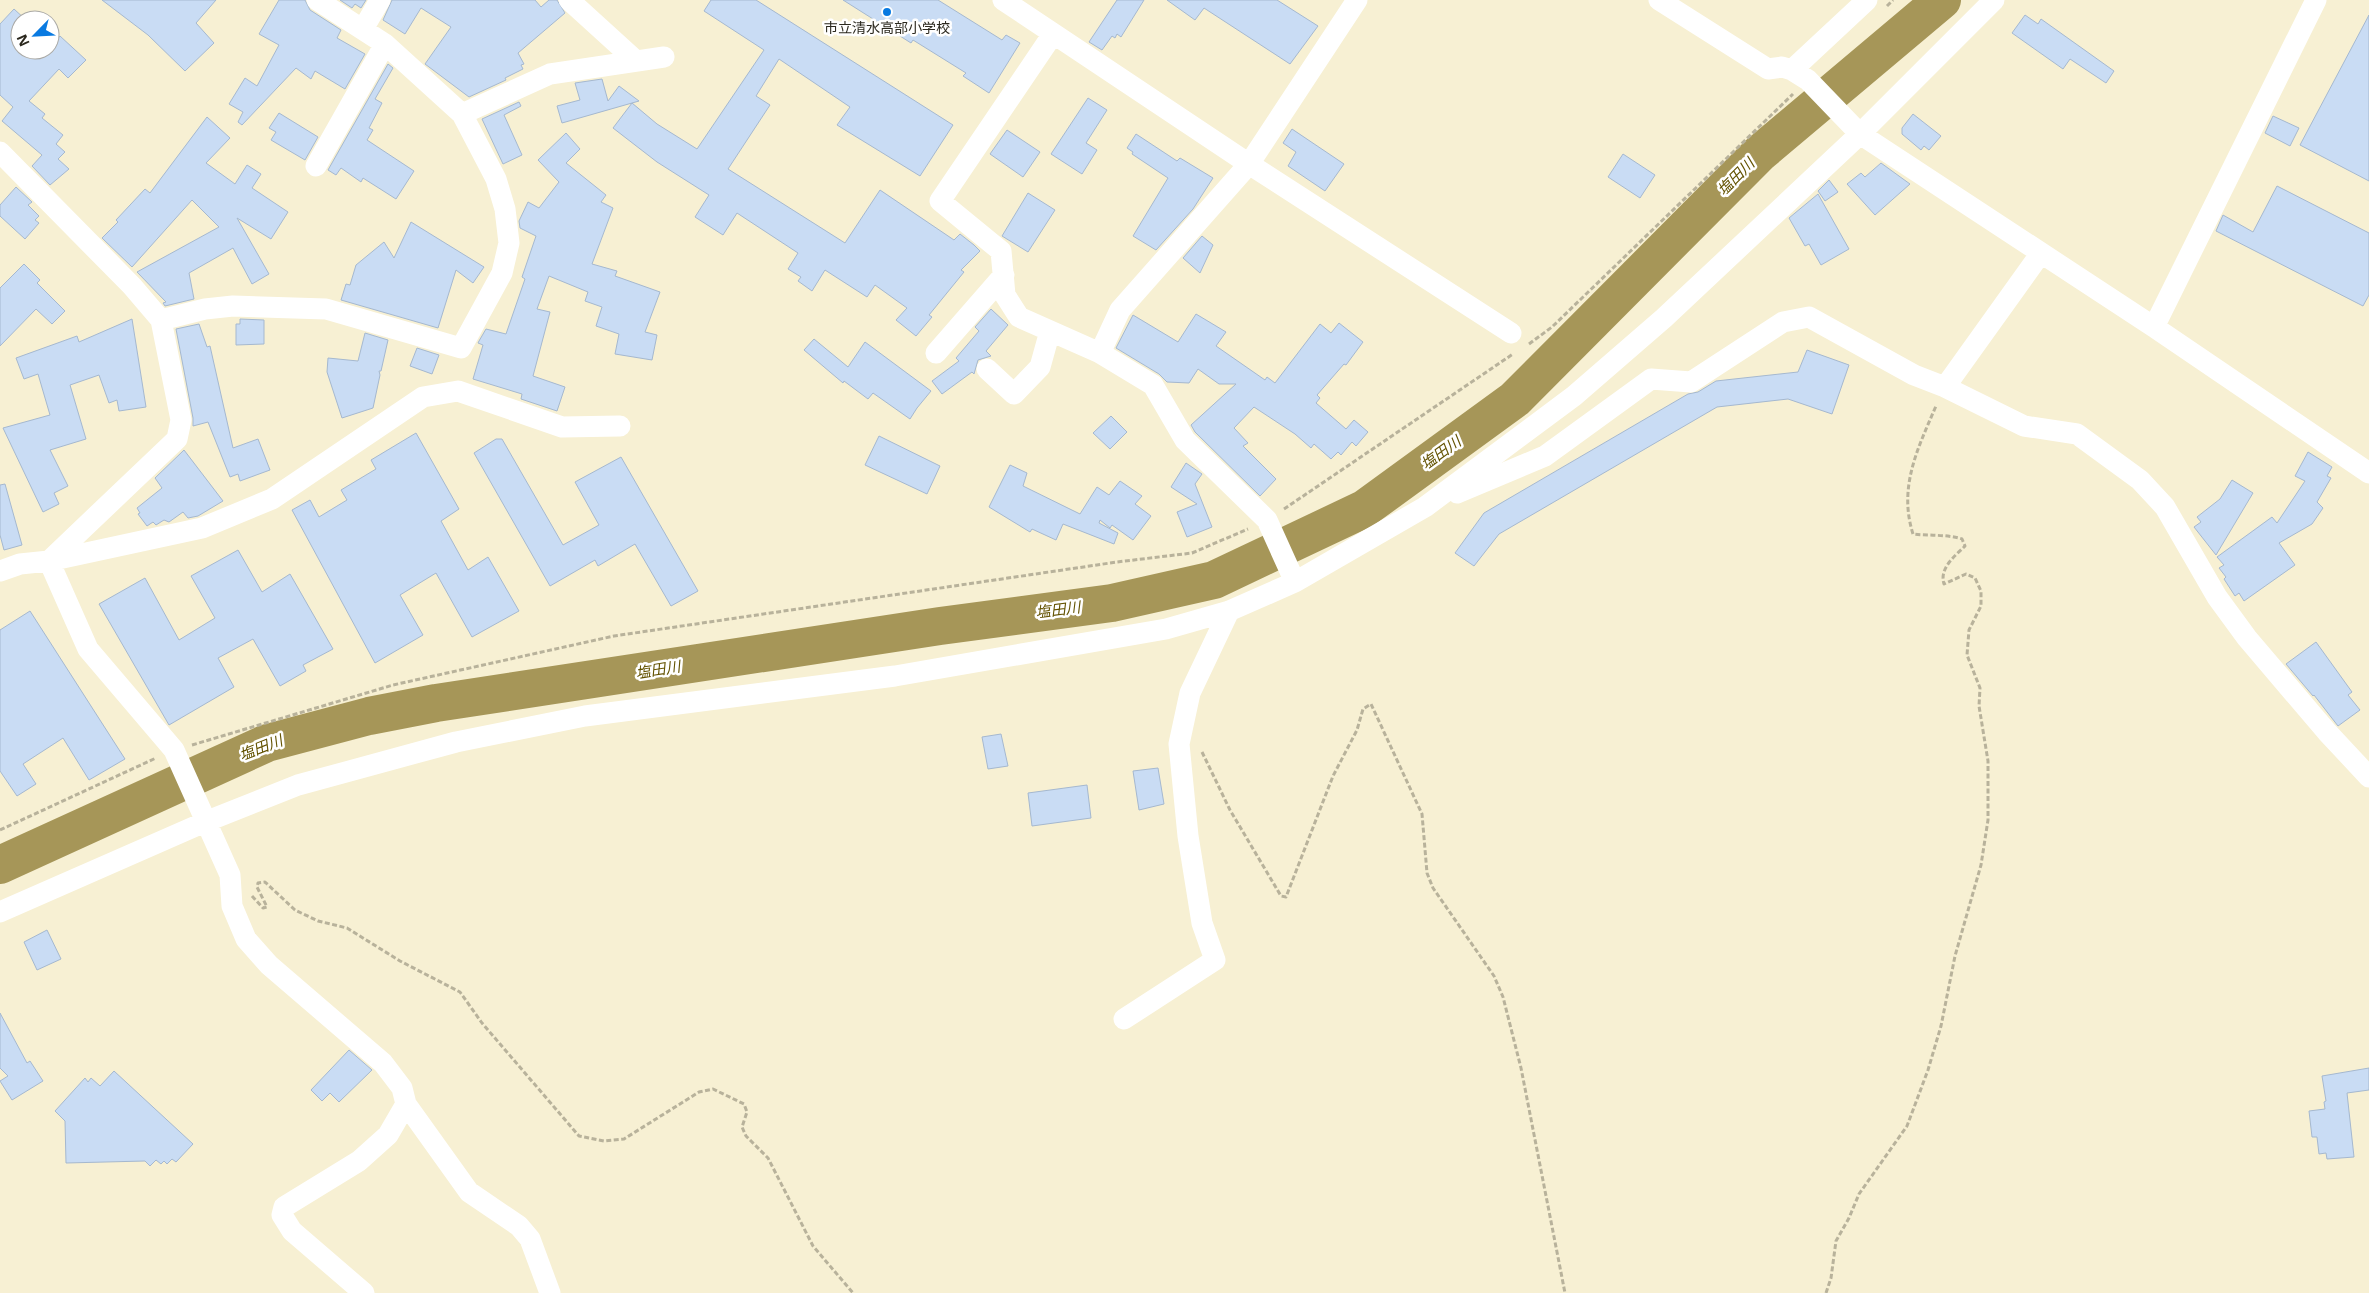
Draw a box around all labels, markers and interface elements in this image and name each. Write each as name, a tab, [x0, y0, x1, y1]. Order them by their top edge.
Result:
marker: 市立清水高部小学校	[881, 6, 893, 18]
north arrow	[10, 10, 60, 60]
place label: 市立清水高部小学校	[824, 18, 950, 37]
text: N	[12, 31, 34, 50]
water label: 塩田川	[1712, 152, 1760, 199]
water label: 塩田川	[1416, 430, 1466, 474]
water label: 塩田川	[1034, 596, 1083, 622]
water label: 塩田川	[634, 655, 684, 682]
water label: 塩田川	[236, 729, 287, 764]

